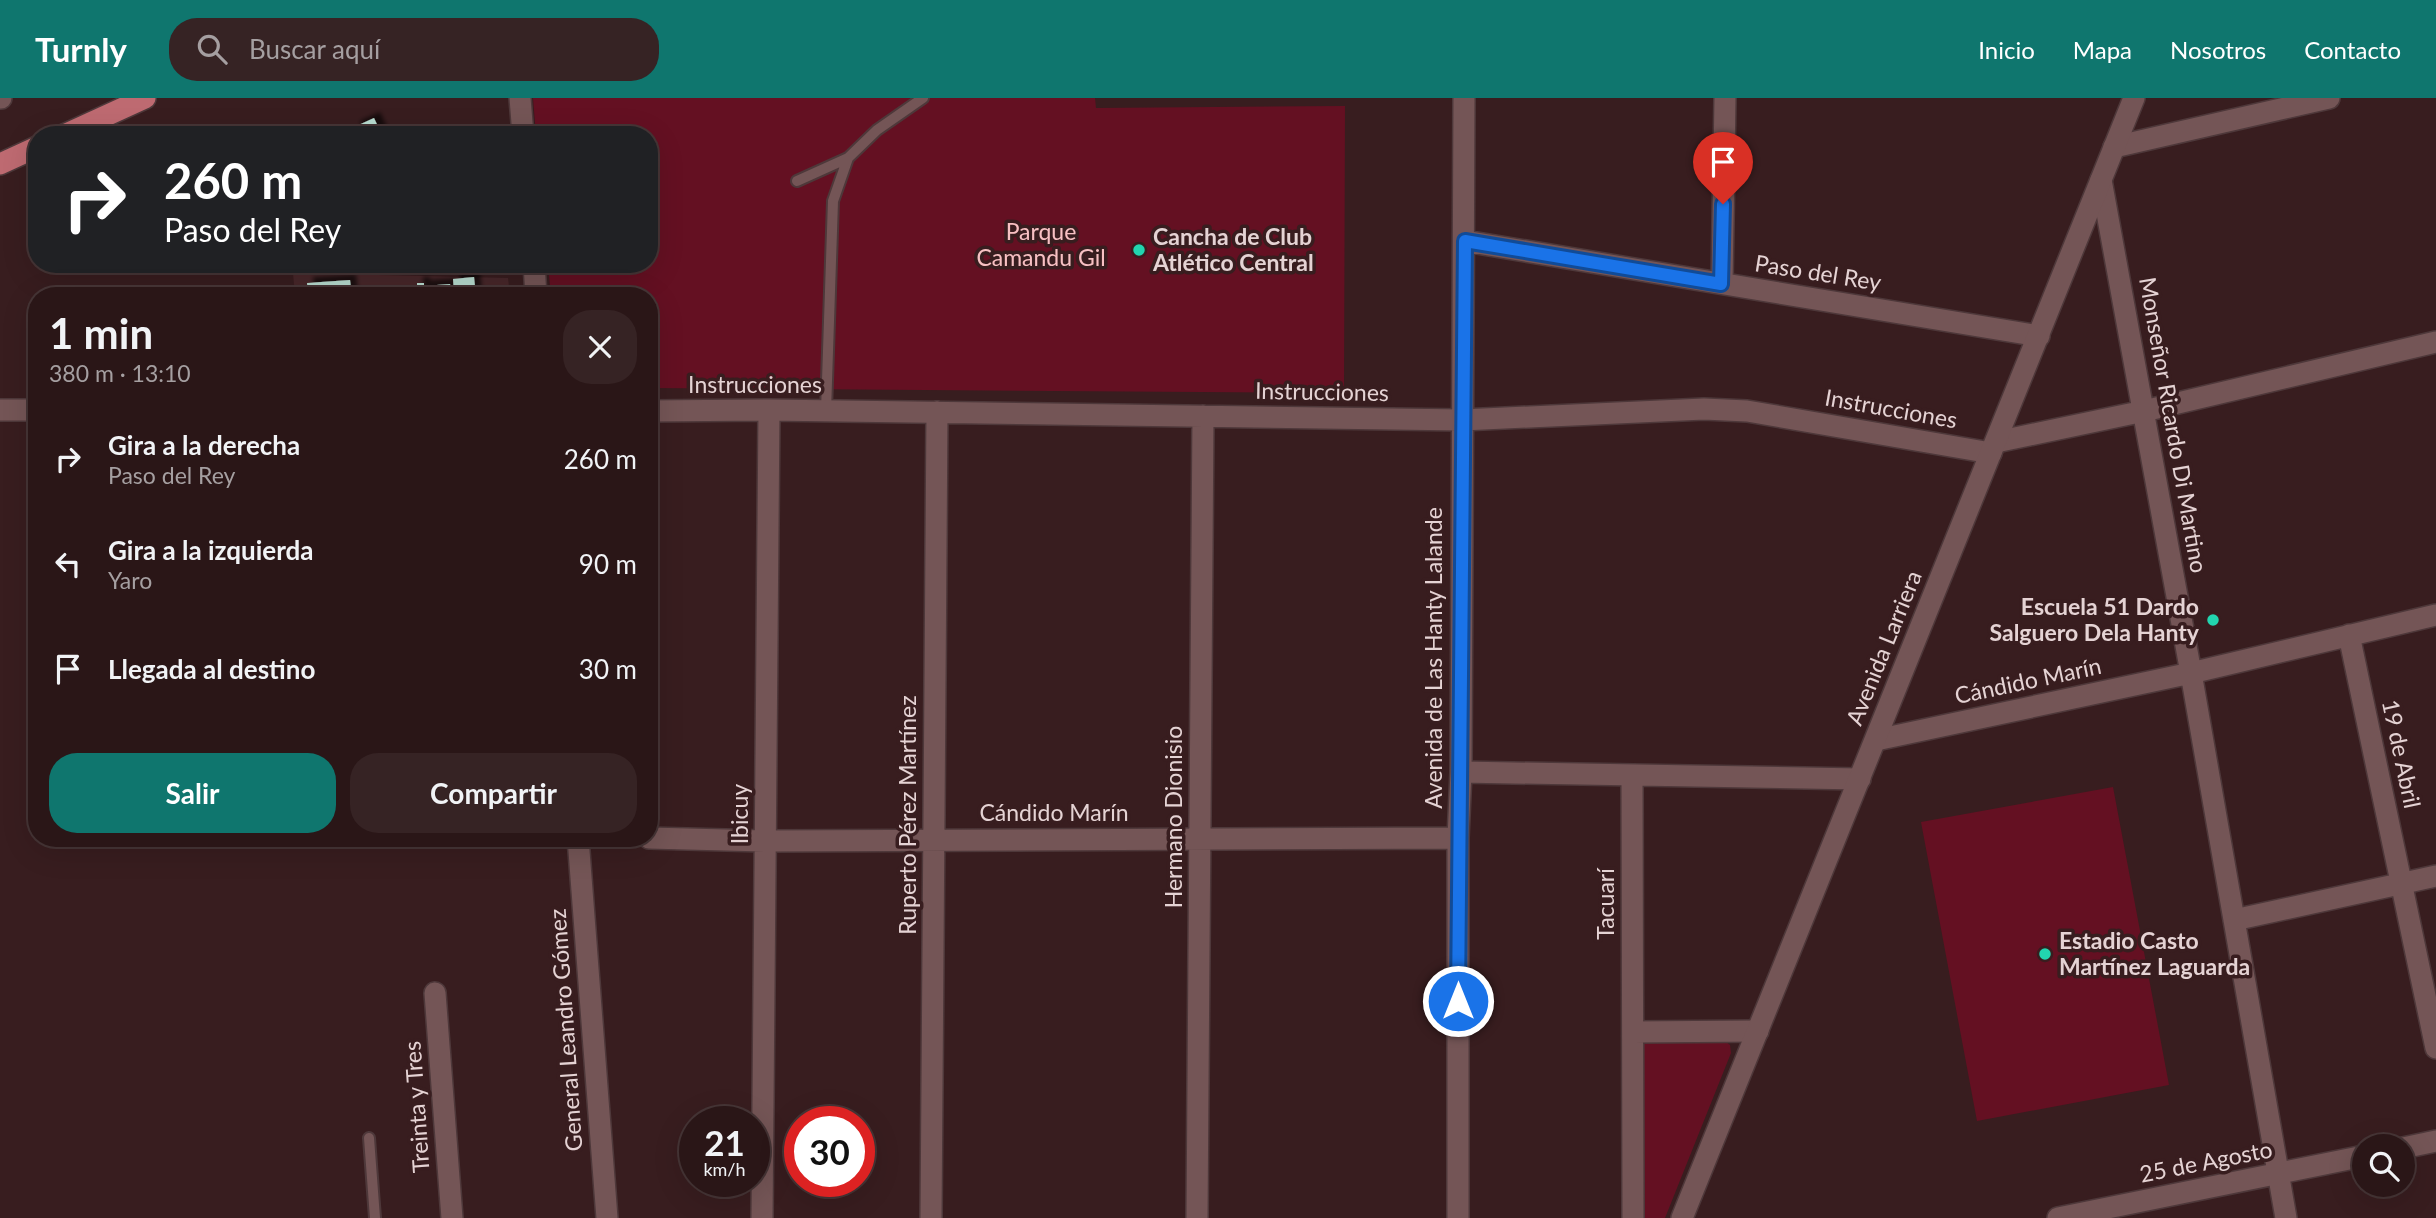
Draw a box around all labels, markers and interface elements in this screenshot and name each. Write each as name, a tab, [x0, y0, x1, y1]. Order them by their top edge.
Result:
search box	[169, 18, 659, 81]
text: Turnly	[35, 29, 127, 69]
icon: search	[193, 30, 231, 68]
text: Buscar aquí	[249, 33, 380, 65]
text: Inicio	[1978, 35, 2035, 64]
text: Mapa	[2073, 35, 2132, 64]
text: Nosotros	[2170, 35, 2266, 64]
text: Contacto	[2304, 35, 2401, 64]
pin	[1693, 132, 1753, 204]
icon: arrive	[1704, 143, 1742, 181]
text: 260 m	[164, 151, 302, 209]
icon: right	[49, 154, 140, 245]
text: Paso del Rey	[164, 210, 341, 249]
park label: Parque Camandu Gil	[976, 217, 1106, 271]
place label: Cancha de Club Atlético Central	[1152, 222, 1314, 276]
marker: Cancha de Club Atlético Central	[1131, 242, 1147, 258]
street label: Paso del Rey	[1753, 248, 1883, 296]
street label: Monseñor Ricardo Di Martino	[2134, 275, 2214, 575]
text: 1 min	[49, 308, 153, 358]
button: close	[563, 310, 637, 384]
text: 380 m · 13:10	[49, 359, 191, 387]
street label: Instrucciones	[688, 370, 822, 398]
street label: Instrucciones	[1255, 376, 1389, 406]
street label: Instrucciones	[1823, 383, 1960, 433]
text: Gira a la derecha	[108, 429, 300, 461]
icon: right	[49, 440, 87, 478]
text: 260 m	[564, 443, 637, 475]
text: Paso del Rey	[108, 461, 235, 489]
street label: Avenida de Las Hanty Lalande	[1419, 507, 1447, 809]
text: Gira a la izquierda	[108, 534, 314, 566]
icon: left	[49, 545, 87, 583]
text: 90 m	[579, 548, 637, 580]
text: Yaro	[108, 566, 152, 594]
street label: Avenida Larriera	[1839, 566, 1927, 729]
place label: Escuela 51 Dardo Salguero Dela Hanty	[1990, 592, 2200, 646]
marker: Escuela 51 Dardo Salguero Dela Hanty	[2205, 612, 2221, 628]
icon: arrive	[49, 650, 87, 688]
street label: Cándido Marín	[1952, 651, 2104, 709]
text: Llegada al destino	[108, 653, 315, 685]
text: 30 m	[579, 653, 637, 685]
street label: Ruperto Pérez Martínez	[893, 695, 921, 935]
street label: 19 de Abril	[2377, 697, 2427, 811]
street label: Hermano Dionisio	[1159, 726, 1187, 908]
button: Salir	[49, 753, 336, 833]
button: Compartir	[350, 753, 637, 833]
street label: Ibicuy	[725, 784, 753, 844]
street label: Cándido Marín	[979, 798, 1129, 826]
street label: Tacuarí	[1591, 867, 1619, 940]
street label: General Leandro Gómez	[543, 908, 587, 1152]
place label: Estadio Casto Martínez Laguarda	[2059, 926, 2250, 980]
marker: Estadio Casto Martínez Laguarda	[2037, 946, 2053, 962]
position arrow	[1421, 964, 1495, 1038]
street label: Treinta y Tres	[397, 1040, 435, 1174]
speed limit sign: 30	[784, 1106, 875, 1197]
text: 21	[704, 1121, 745, 1163]
street label: 25 de Agosto	[2137, 1134, 2274, 1188]
map controls	[2352, 1134, 2415, 1197]
button: search	[2352, 1134, 2415, 1197]
text: km/h	[703, 1158, 746, 1180]

